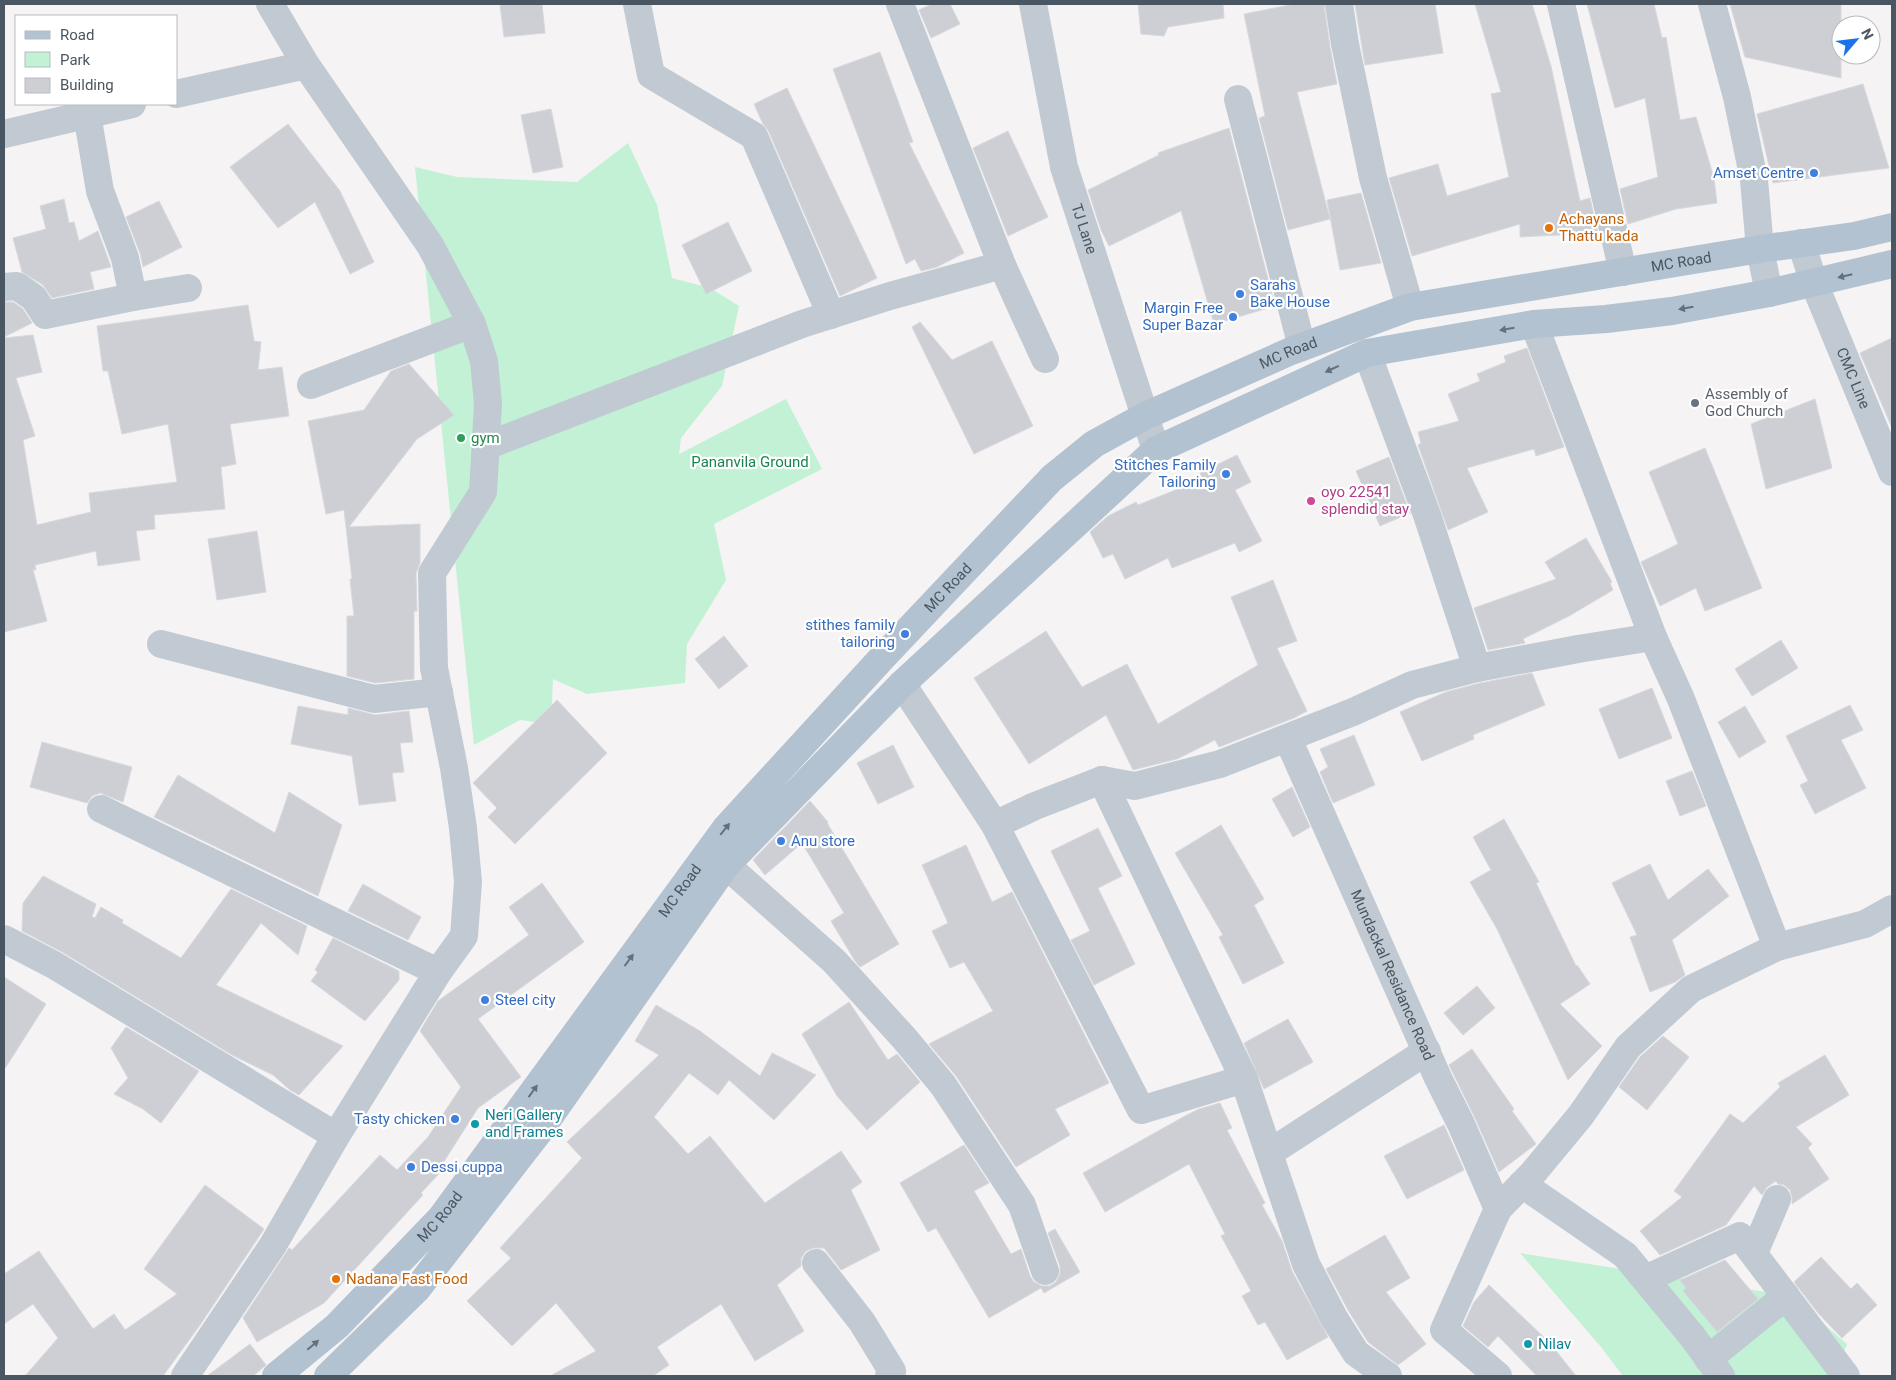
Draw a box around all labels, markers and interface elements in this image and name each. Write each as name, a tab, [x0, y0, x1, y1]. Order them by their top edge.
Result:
legend	[15, 15, 178, 105]
north arrow	[1831, 15, 1881, 65]
text: Road	[60, 26, 94, 44]
text: N	[1858, 26, 1877, 42]
text: Park	[60, 51, 91, 69]
text: Building	[60, 76, 114, 94]
place label: Amset Centre	[1713, 164, 1804, 182]
marker: Amset Centre	[1808, 167, 1820, 179]
street label: TJ Lane	[1068, 202, 1101, 256]
place label: Achayans Thattu kada	[1559, 210, 1639, 245]
marker: Achayans Thattu kada	[1543, 222, 1555, 234]
street label: MC Road	[1650, 248, 1713, 276]
one-way arrow	[1837, 272, 1852, 280]
place label: Sarahs Bake House	[1250, 276, 1330, 311]
marker: Sarahs Bake House	[1234, 288, 1246, 300]
place label: Margin Free Super Bazar	[1142, 299, 1223, 334]
one-way arrow	[1677, 305, 1693, 313]
marker: Margin Free Super Bazar	[1227, 311, 1239, 323]
one-way arrow	[1499, 325, 1515, 333]
street label: MC Road	[1257, 333, 1320, 373]
street label: CMC Line	[1833, 345, 1874, 411]
one-way arrow	[1325, 365, 1340, 373]
place label: Assembly of God Church	[1705, 385, 1789, 420]
marker: Assembly of God Church	[1689, 397, 1701, 409]
place label: gym	[471, 429, 500, 447]
marker: gym	[455, 432, 467, 444]
park label: Pananvila Ground	[691, 453, 809, 471]
place label: Stitches Family Tailoring	[1114, 456, 1216, 491]
marker: Stitches Family Tailoring	[1220, 468, 1232, 480]
place label: oyo 22541 splendid stay	[1321, 483, 1409, 518]
marker: oyo 22541 splendid stay	[1305, 495, 1317, 507]
street label: MC Road	[921, 560, 976, 616]
place label: stithes family tailoring	[805, 616, 895, 651]
marker: stithes family tailoring	[899, 628, 911, 640]
one-way arrow	[720, 823, 731, 836]
place label: Anu store	[791, 832, 855, 850]
marker: Anu store	[775, 835, 787, 847]
street label: MC Road	[655, 861, 705, 921]
street label: Mundackal Residance Road	[1347, 887, 1438, 1063]
one-way arrow	[624, 953, 634, 967]
place label: Steel city	[495, 991, 556, 1009]
marker: Steel city	[479, 994, 491, 1006]
one-way arrow	[528, 1085, 539, 1098]
place label: Neri Gallery and Frames	[485, 1106, 564, 1141]
place label: Tasty chicken	[354, 1110, 445, 1128]
marker: Tasty chicken	[449, 1113, 461, 1125]
marker: Neri Gallery and Frames	[469, 1118, 481, 1130]
place label: Dessi cuppa	[421, 1158, 503, 1176]
marker: Dessi cuppa	[405, 1161, 417, 1173]
street label: MC Road	[413, 1188, 466, 1246]
place label: Nadana Fast Food	[346, 1270, 468, 1288]
marker: Nadana Fast Food	[330, 1273, 342, 1285]
place label: Nilav	[1538, 1335, 1571, 1353]
marker: Nilav	[1522, 1338, 1534, 1350]
one-way arrow	[306, 1340, 319, 1351]

